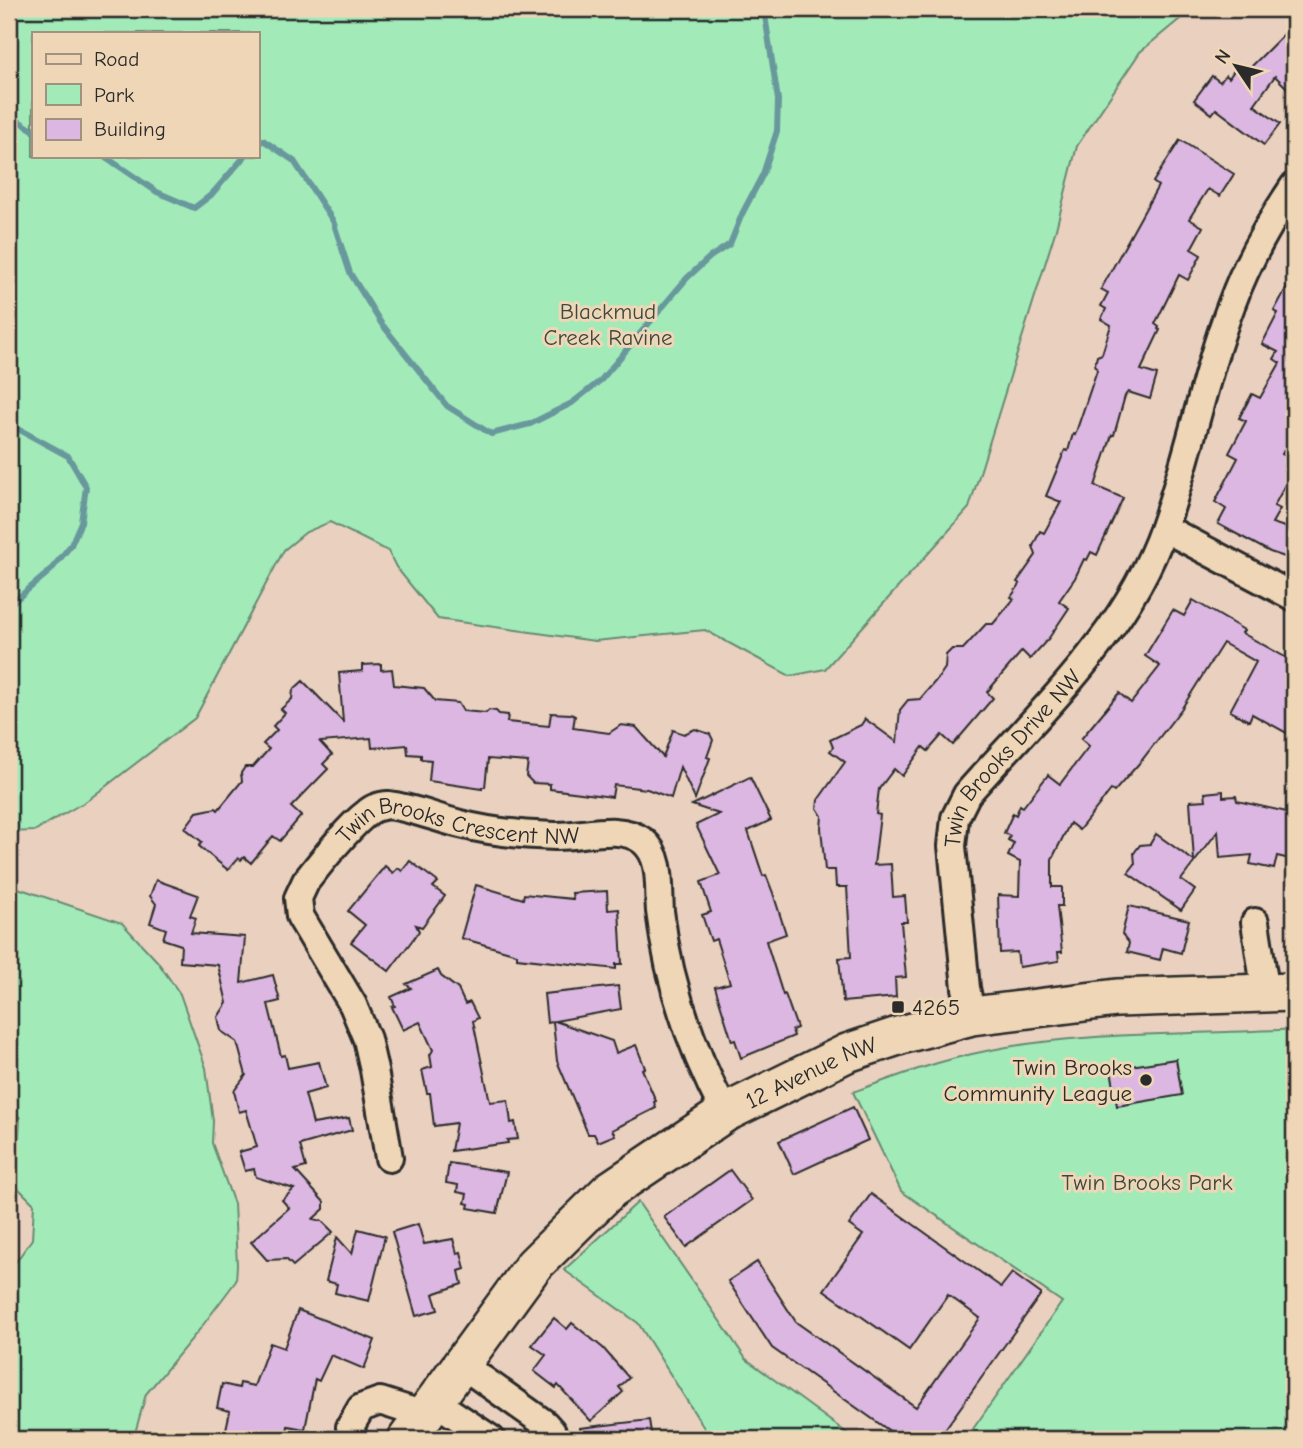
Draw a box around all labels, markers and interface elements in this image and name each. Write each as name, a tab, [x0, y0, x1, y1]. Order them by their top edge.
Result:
legend	[32, 32, 259, 158]
north arrow	[1202, 32, 1272, 102]
text: N	[1210, 45, 1235, 68]
text: Road	[94, 47, 139, 71]
text: Park	[94, 83, 134, 107]
text: Building	[94, 117, 166, 141]
park label: Blackmud Creek Ravine	[543, 298, 673, 351]
street label: Twin Brooks Drive NW	[939, 664, 1087, 849]
street label: Twin Brooks Crescent NW	[331, 791, 581, 850]
place label: 4265	[912, 994, 960, 1021]
marker: 4265	[890, 999, 906, 1015]
street label: 12 Avenue NW	[741, 1031, 880, 1115]
place label: Twin Brooks Community League	[943, 1054, 1132, 1107]
marker: Twin Brooks Community League	[1138, 1072, 1154, 1088]
park label: Twin Brooks Park	[1061, 1169, 1233, 1196]

